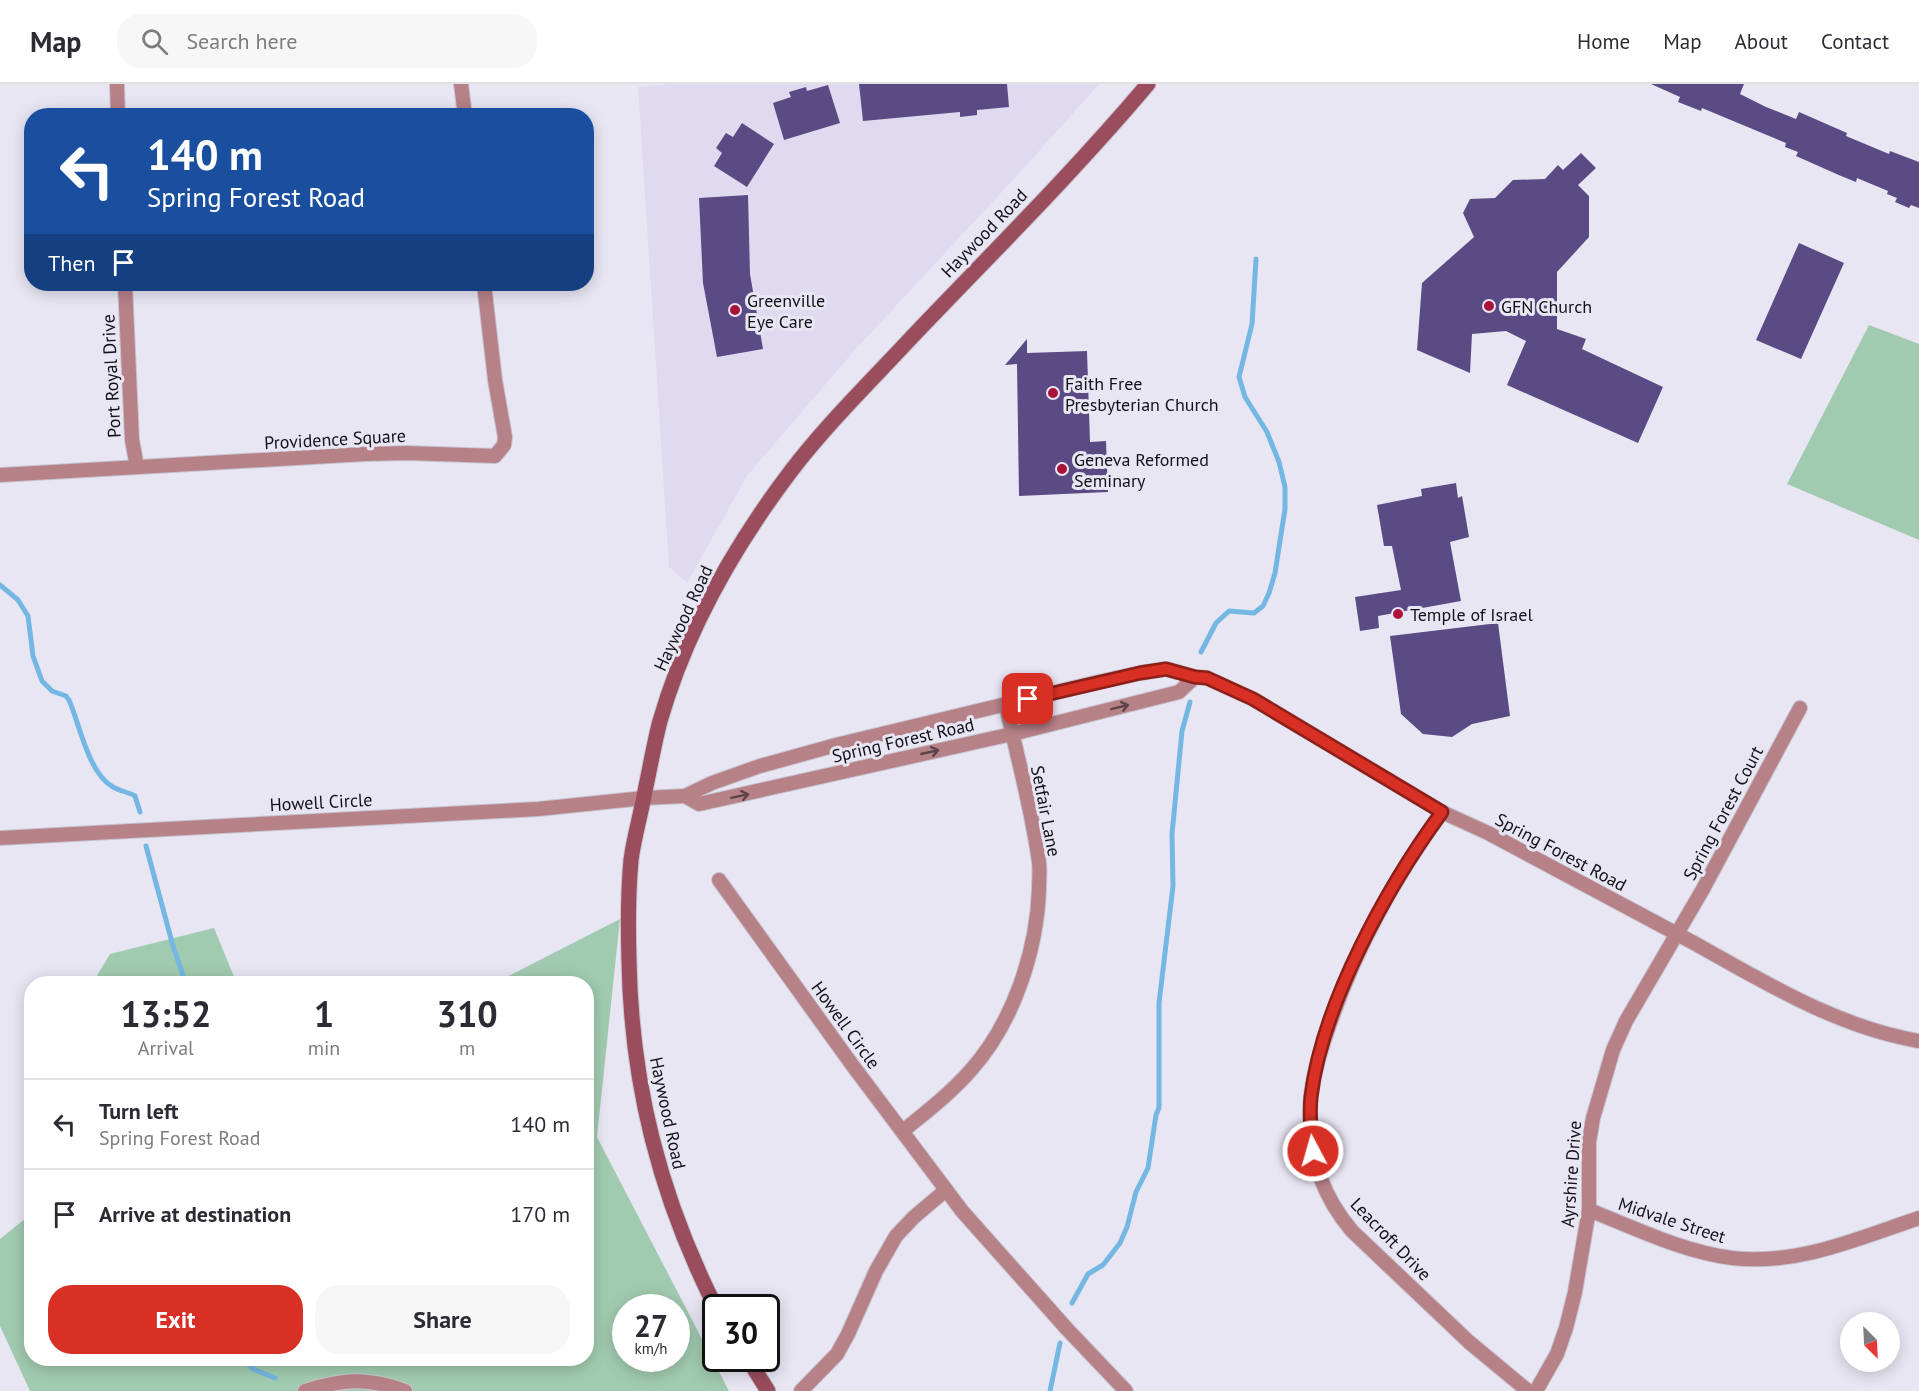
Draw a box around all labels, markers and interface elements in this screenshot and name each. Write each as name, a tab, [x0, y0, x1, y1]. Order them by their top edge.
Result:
search box	[117, 14, 537, 68]
text: Map	[30, 23, 81, 60]
icon: search	[138, 25, 171, 58]
text: Search here	[186, 27, 297, 55]
text: Home	[1577, 28, 1630, 55]
text: Map	[1663, 28, 1702, 55]
text: About	[1735, 28, 1788, 55]
text: Contact	[1821, 28, 1889, 55]
text: 140 m	[147, 127, 263, 182]
icon: left	[48, 132, 126, 210]
text: Spring Forest Road	[147, 180, 365, 214]
street label: Haywood Road	[936, 184, 1032, 282]
icon: arrive	[107, 246, 140, 279]
text: Then	[48, 249, 95, 277]
place label: Greenville Eye Care	[747, 289, 825, 333]
place label: GFN Church	[1501, 295, 1592, 318]
marker: GFN Church	[1482, 299, 1496, 313]
marker: Greenville Eye Care	[728, 303, 742, 317]
street label: Port Royal Drive	[96, 314, 126, 438]
place label: Faith Free Presbyterian Church	[1065, 372, 1219, 416]
marker: Faith Free Presbyterian Church	[1046, 386, 1060, 400]
street label: Providence Square	[264, 424, 406, 454]
place label: Geneva Reformed Seminary	[1074, 448, 1209, 492]
marker: Geneva Reformed Seminary	[1055, 462, 1069, 476]
street label: Haywood Road	[648, 561, 718, 675]
place label: Temple of Israel	[1410, 603, 1533, 626]
marker: Temple of Israel	[1391, 607, 1405, 621]
pin	[1002, 673, 1053, 724]
icon: arrive	[1011, 682, 1044, 715]
one-way arrow	[1110, 700, 1129, 712]
street label: Spring Forest Road	[830, 712, 976, 768]
street label: Spring Forest Court	[1678, 742, 1768, 884]
one-way arrow	[920, 745, 939, 757]
street label: Setfair Lane	[1026, 764, 1066, 858]
street label: Howell Circle	[269, 788, 373, 816]
one-way arrow	[731, 789, 750, 801]
street label: Spring Forest Road	[1491, 808, 1631, 896]
street label: Howell Circle	[806, 977, 886, 1073]
text: 13:52	[120, 990, 212, 1037]
text: 1	[314, 990, 334, 1037]
text: 310	[437, 990, 498, 1037]
text: Arrival	[138, 1035, 194, 1061]
text: min	[308, 1035, 340, 1061]
text: m	[459, 1035, 475, 1061]
street label: Haywood Road	[645, 1055, 691, 1171]
text: Turn left	[99, 1097, 179, 1125]
icon: left	[48, 1108, 81, 1141]
text: 140 m	[510, 1110, 570, 1138]
position arrow	[1281, 1119, 1345, 1183]
street label: Ayrshire Drive	[1556, 1120, 1586, 1228]
text: Spring Forest Road	[99, 1125, 261, 1151]
street label: Midvale Street	[1615, 1192, 1729, 1248]
street label: Leacroft Drive	[1346, 1193, 1436, 1285]
icon: arrive	[48, 1198, 81, 1231]
text: Arrive at destination	[99, 1200, 291, 1228]
text: 170 m	[510, 1200, 570, 1228]
button: Exit	[48, 1285, 303, 1354]
button: Share	[315, 1285, 570, 1354]
speed limit sign: 30	[702, 1294, 780, 1372]
text: 27	[634, 1306, 668, 1345]
north arrow	[1840, 1312, 1900, 1372]
map controls	[1840, 1312, 1900, 1372]
text: km/h	[635, 1339, 667, 1358]

